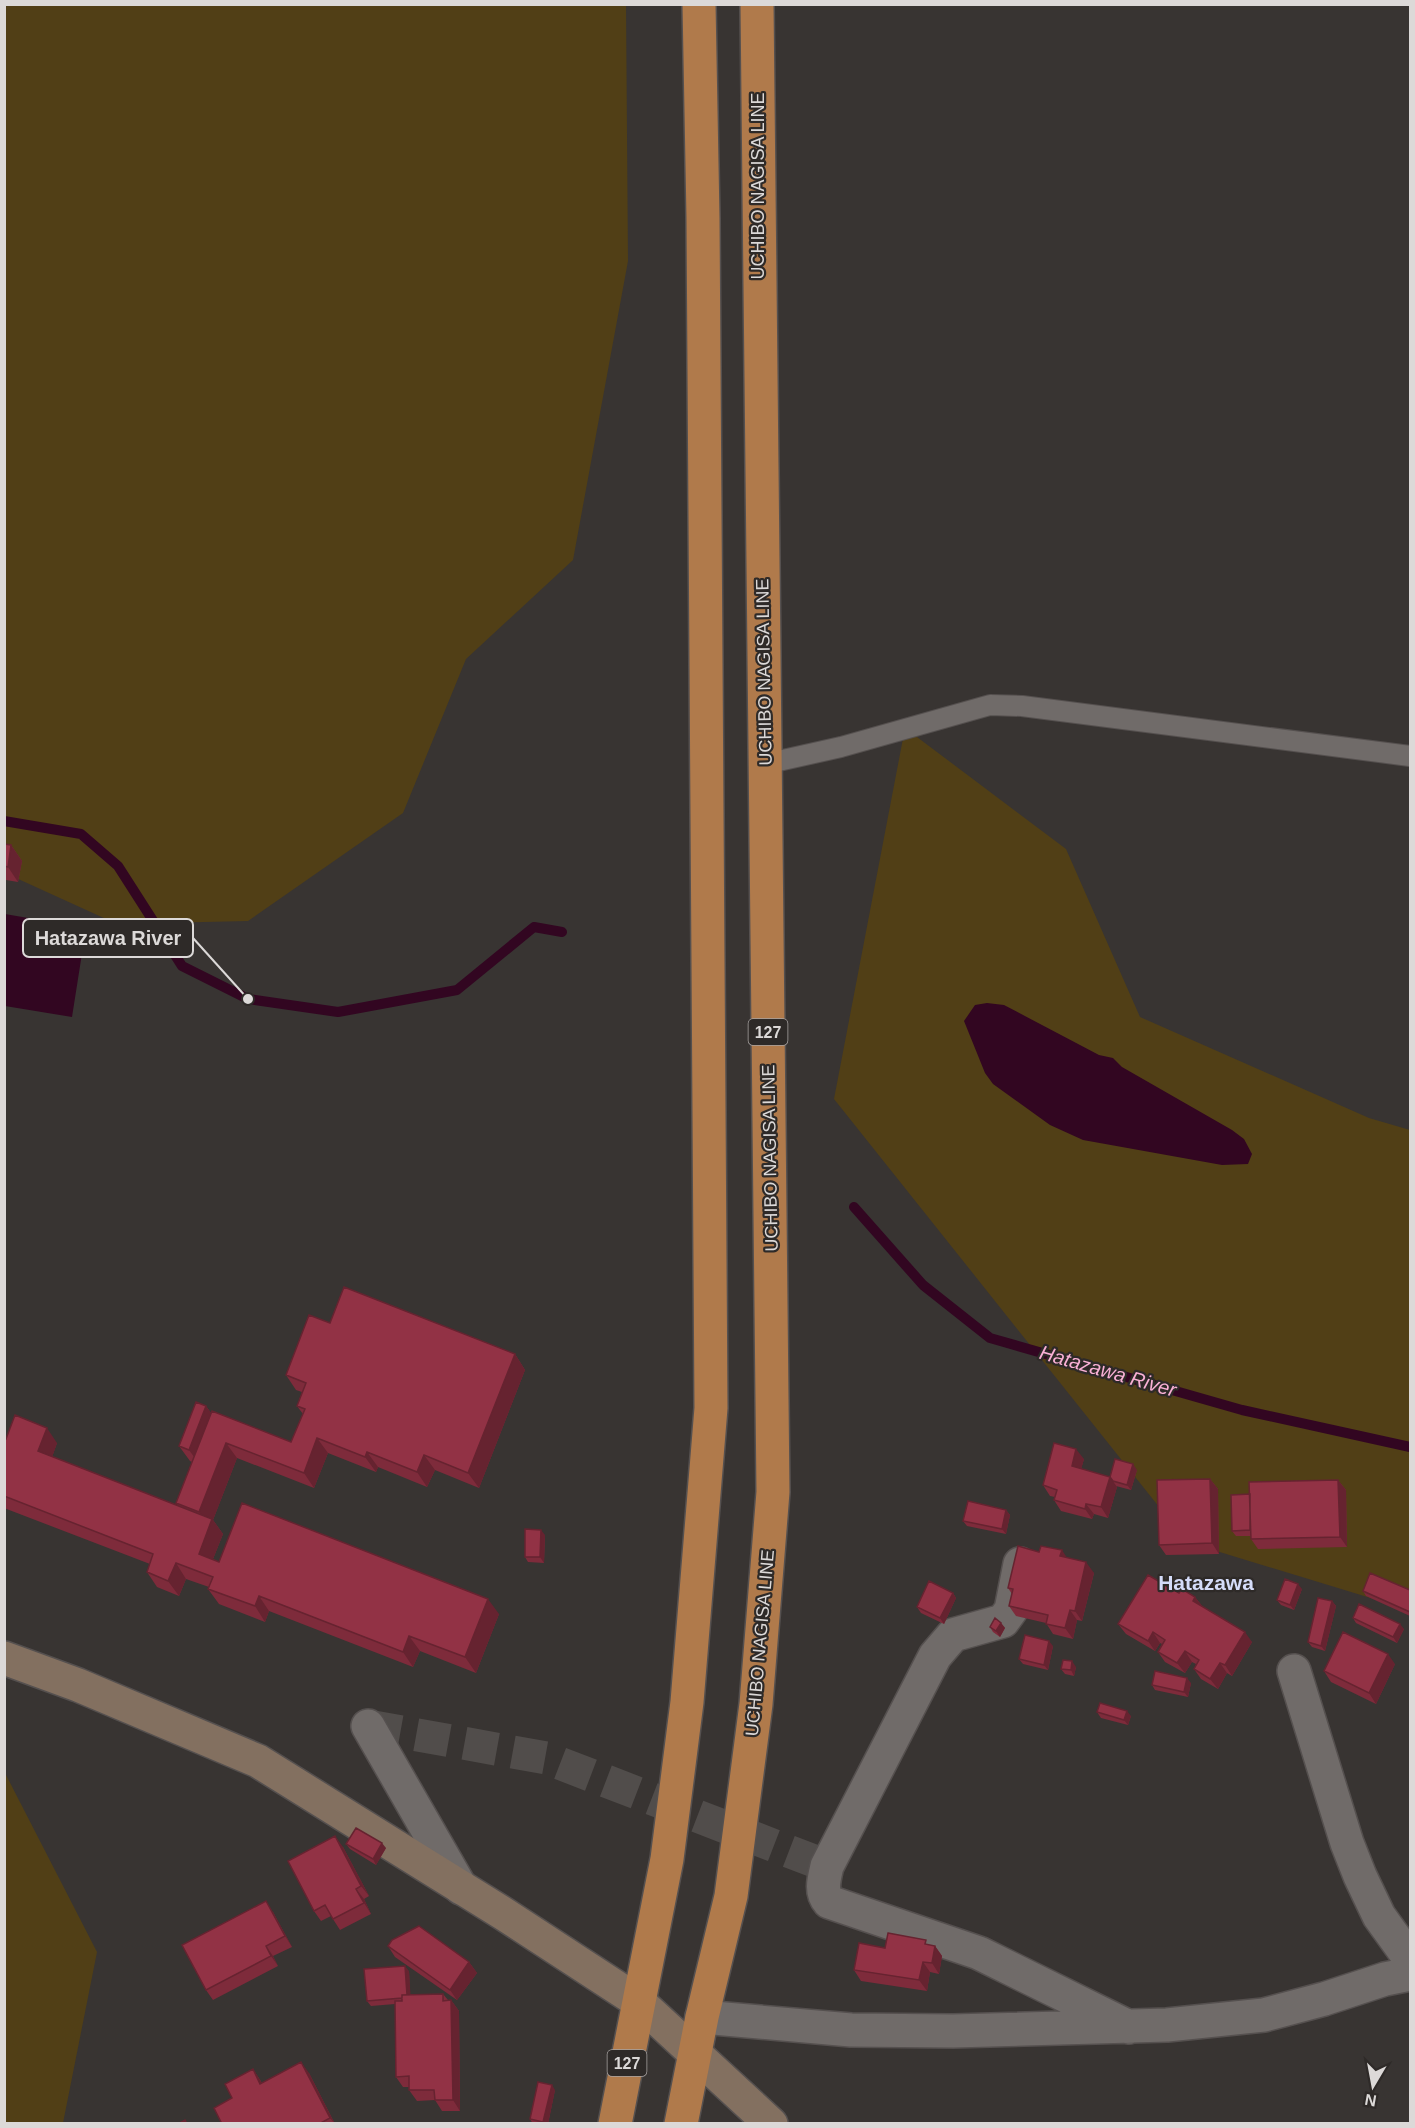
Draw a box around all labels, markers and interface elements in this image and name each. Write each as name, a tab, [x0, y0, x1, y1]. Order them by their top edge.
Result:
street label: UCHIBO NAGISA LINE	[748, 92, 768, 280]
street label: UCHIBO NAGISA LINE	[752, 578, 776, 766]
callout: Hatazawa River	[23, 919, 193, 957]
text: Hatazawa River	[35, 927, 182, 949]
road number: 127	[748, 1019, 788, 1045]
street label: UCHIBO NAGISA LINE	[758, 1064, 782, 1252]
water label: Hatazawa River	[1037, 1341, 1180, 1401]
street label: UCHIBO NAGISA LINE	[742, 1549, 778, 1737]
district label: Hatazawa	[1158, 1571, 1254, 1594]
road number: 127	[608, 2050, 646, 2076]
north arrow	[1343, 2056, 1403, 2116]
text: N	[1363, 2091, 1378, 2110]

